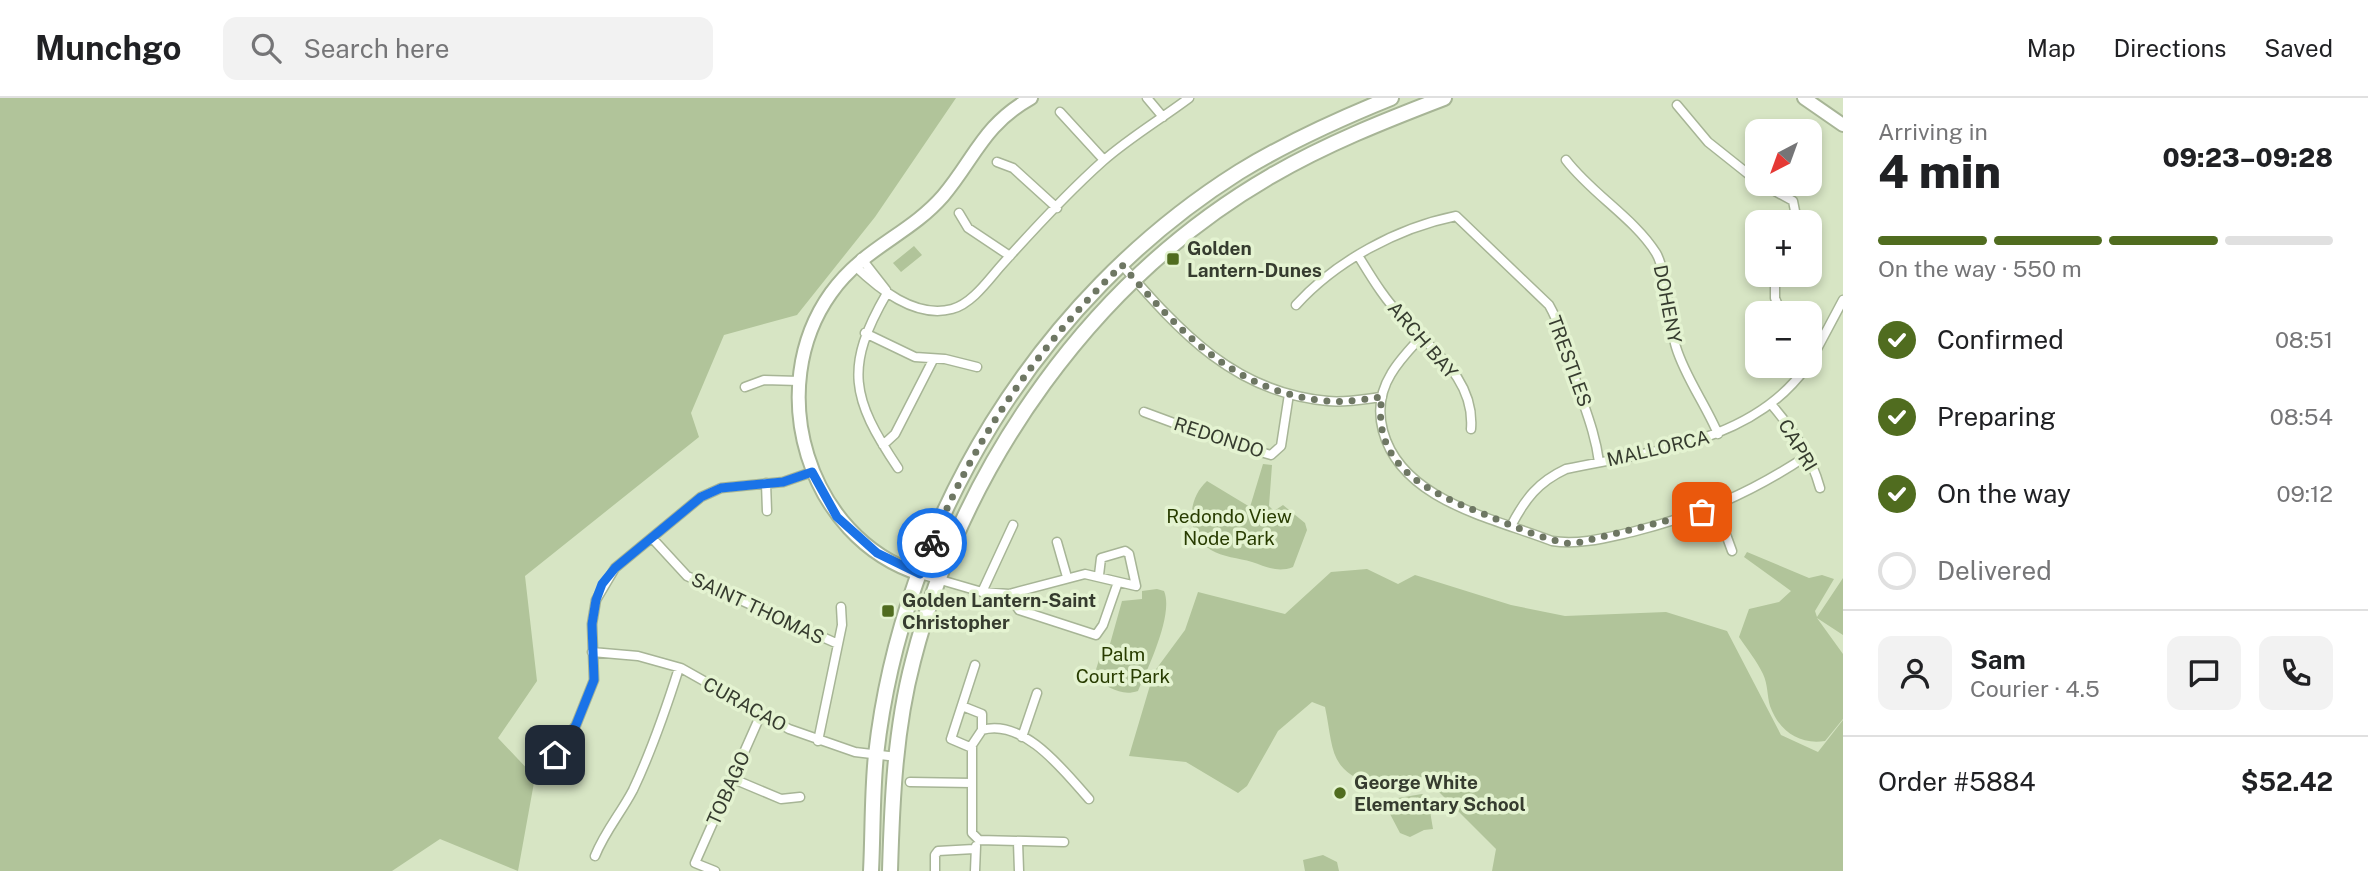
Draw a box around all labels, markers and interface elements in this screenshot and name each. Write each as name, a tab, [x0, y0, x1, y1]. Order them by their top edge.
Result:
search box	[223, 17, 713, 80]
text: Munchgo	[35, 29, 181, 67]
icon: search	[247, 29, 285, 67]
text: Search here	[303, 33, 449, 64]
text: Map	[2027, 34, 2076, 62]
text: Directions	[2114, 34, 2226, 62]
text: Saved	[2264, 34, 2333, 62]
text: Arriving in	[1878, 118, 1988, 145]
north arrow	[1745, 119, 1822, 196]
map controls	[1745, 119, 1822, 378]
text: 09:23–09:28	[2162, 142, 2333, 173]
text: 4 min	[1878, 144, 2001, 198]
button: +	[1745, 210, 1822, 287]
place label: Golden Lantern-Dunes	[1187, 237, 1322, 281]
marker: Golden Lantern-Dunes	[1165, 251, 1181, 267]
text: On the way · 550 m	[1878, 255, 2082, 282]
street label: DOHENY	[1650, 263, 1686, 346]
street label: ARCH BAY	[1384, 297, 1463, 383]
button: −	[1745, 301, 1822, 378]
street label: TRESTLES	[1543, 312, 1597, 410]
icon: check	[1878, 321, 1916, 359]
text: Confirmed	[1937, 324, 2064, 355]
text: 08:51	[2275, 326, 2333, 353]
icon: check	[1878, 398, 1916, 436]
text: Preparing	[1937, 401, 2056, 432]
text: 08:54	[2270, 403, 2333, 430]
street label: REDONDO	[1171, 412, 1267, 462]
street label: CAPRI	[1774, 415, 1822, 475]
street label: MALLORCA	[1604, 425, 1712, 471]
icon: check	[1878, 475, 1916, 513]
text: On the way	[1937, 478, 2071, 509]
text: 09:12	[2276, 480, 2333, 507]
pin	[1672, 482, 1732, 542]
icon: bag	[1683, 493, 1721, 531]
park label: Redondo View Node Park	[1166, 505, 1292, 549]
courier	[897, 508, 967, 578]
icon: bike	[913, 524, 951, 562]
text: Delivered	[1937, 555, 2052, 586]
street label: SAINT THOMAS	[688, 568, 828, 648]
place label: Golden Lantern-Saint Christopher	[902, 589, 1096, 633]
marker: Golden Lantern-Saint Christopher	[880, 603, 896, 619]
button: person	[1878, 636, 1952, 710]
button: chat	[2167, 636, 2241, 710]
button: phone	[2259, 636, 2333, 710]
park label: Palm Court Park	[1076, 643, 1171, 687]
text: Sam	[1970, 644, 2026, 675]
street label: CURACAO	[700, 672, 790, 736]
text: Courier · 4.5	[1970, 675, 2100, 702]
pin	[525, 725, 585, 785]
icon: home	[536, 736, 574, 774]
street label: TOBAGO	[702, 748, 754, 828]
text: Order #5884	[1878, 766, 2036, 797]
text: $52.42	[2241, 766, 2333, 797]
place label: George White Elementary School	[1354, 771, 1526, 815]
marker: George White Elementary School	[1332, 785, 1348, 801]

